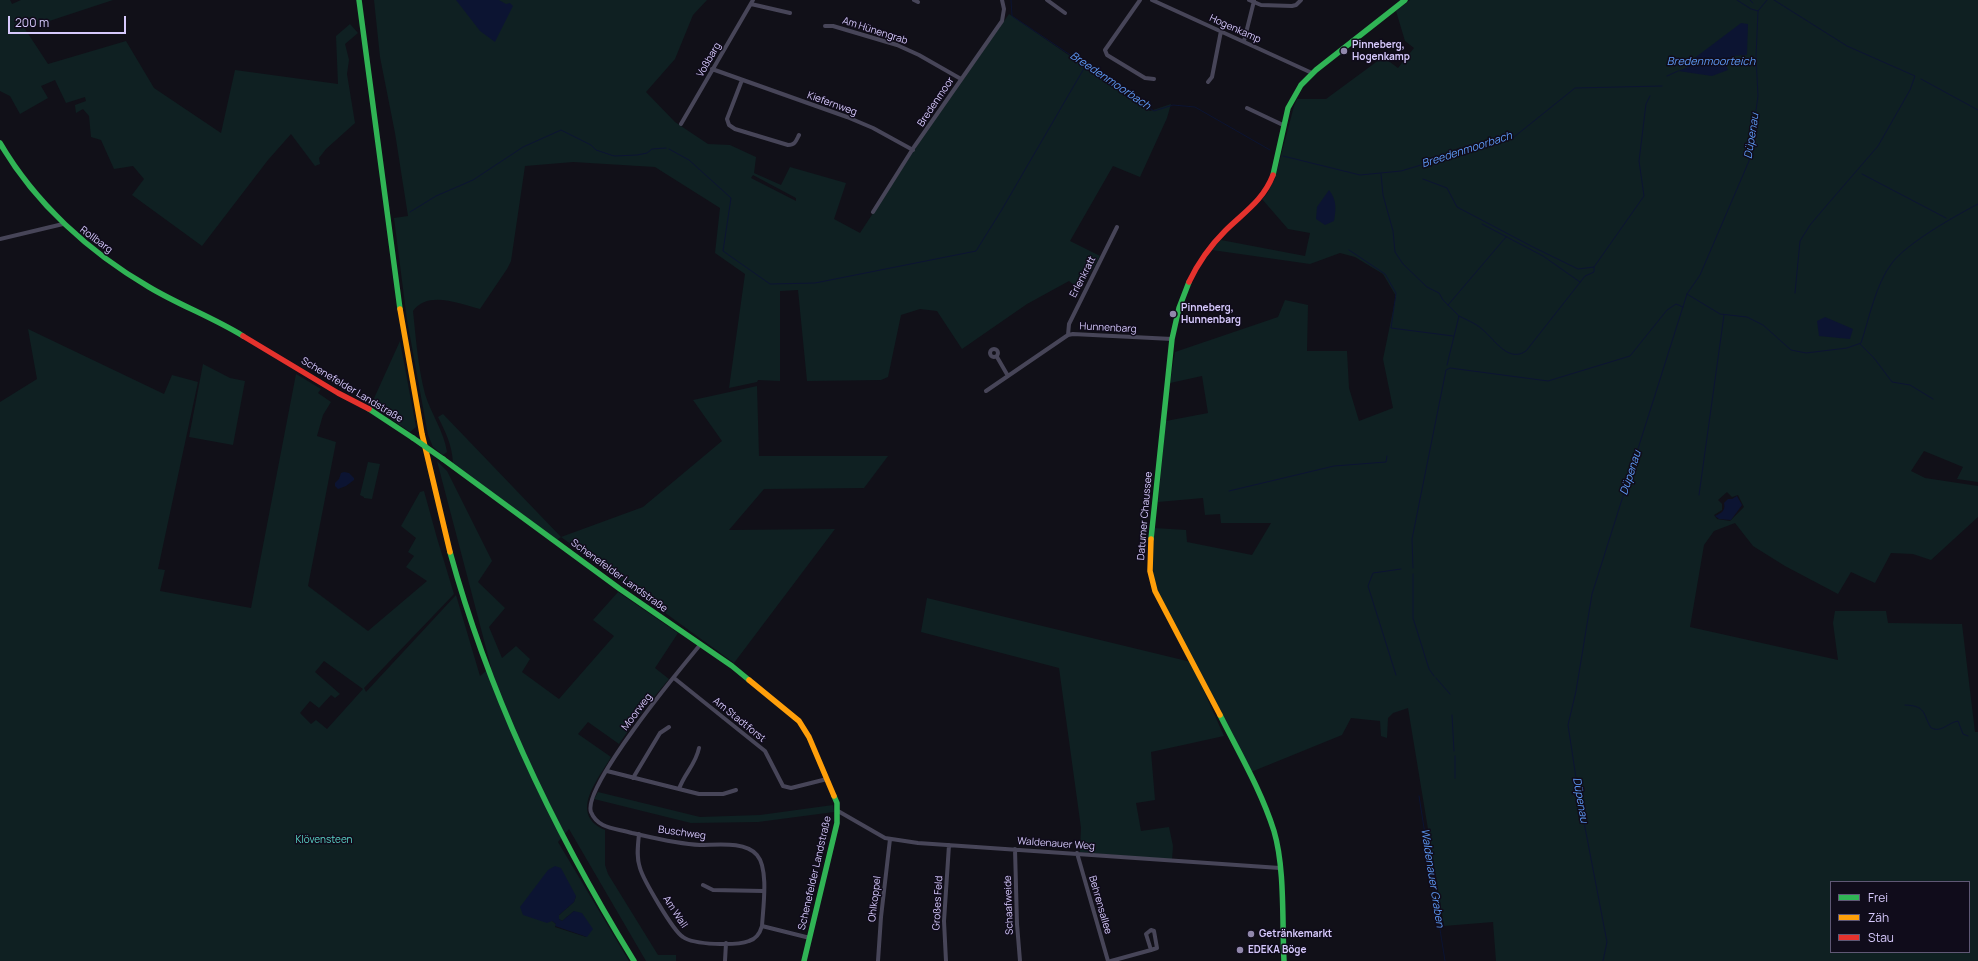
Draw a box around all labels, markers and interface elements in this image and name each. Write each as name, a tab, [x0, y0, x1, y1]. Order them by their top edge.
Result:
scale bar	[10, 8, 128, 34]
street label: Hogenkamp	[1207, 12, 1263, 46]
text: 200 m	[15, 14, 49, 31]
street label: Am Hünengrab	[841, 15, 909, 47]
place label: Pinneberg, Hogenkamp	[1352, 39, 1410, 62]
street label: Voßbarg	[694, 41, 724, 79]
marker: Pinneberg, Hogenkamp	[1339, 46, 1349, 56]
water label: Breedenmoorbach	[1067, 49, 1153, 113]
water label: Bredenmoorteich	[1667, 55, 1755, 69]
street label: Bredenmoor	[915, 75, 957, 129]
street label: Kiefernweg	[805, 89, 859, 119]
water label: Düpenau	[1742, 112, 1762, 160]
water label: Breedenmoorbach	[1420, 129, 1514, 171]
street label: Rollbarg	[77, 224, 115, 256]
street label: Erlenkratt	[1068, 254, 1098, 300]
place label: Pinneberg, Hunnenbarg	[1181, 302, 1241, 326]
marker: Pinneberg, Hunnenbarg	[1168, 309, 1178, 319]
street label: Hunnenbarg	[1079, 321, 1137, 335]
street label: Schenefelder Landstraße	[299, 355, 405, 425]
water label: Düpenau	[1618, 449, 1644, 497]
street label: Datumer Chaussee	[1135, 471, 1155, 561]
street label: Schenefelder Landstraße	[568, 537, 670, 615]
street label: Moorweg	[619, 691, 655, 733]
street label: Am Stadtforst	[710, 695, 768, 745]
water label: Düpenau	[1570, 776, 1590, 824]
street label: Schenefelder Landstraße	[796, 815, 834, 931]
street label: Buschweg	[657, 824, 707, 842]
water label: Waldenauer Graben	[1418, 828, 1446, 928]
park label: Klövensteen	[295, 834, 353, 846]
street label: Waldenauer Weg	[1017, 835, 1095, 853]
street label: Behrensallee	[1086, 874, 1114, 936]
street label: Ohlkoppel	[866, 875, 884, 923]
street label: Großes Feld	[931, 875, 945, 931]
street label: Schaafweide	[1002, 875, 1016, 935]
legend	[1830, 881, 1970, 953]
text: Frei	[1868, 889, 1888, 906]
street label: Am Wall	[660, 894, 690, 930]
text: Zäh	[1868, 909, 1889, 926]
place label: Getränkemarkt	[1259, 928, 1332, 940]
marker: Getränkemarkt	[1246, 929, 1256, 939]
text: Stau	[1868, 929, 1894, 946]
place label: EDEKA Böge	[1248, 944, 1307, 956]
marker: EDEKA Böge	[1235, 945, 1245, 955]

